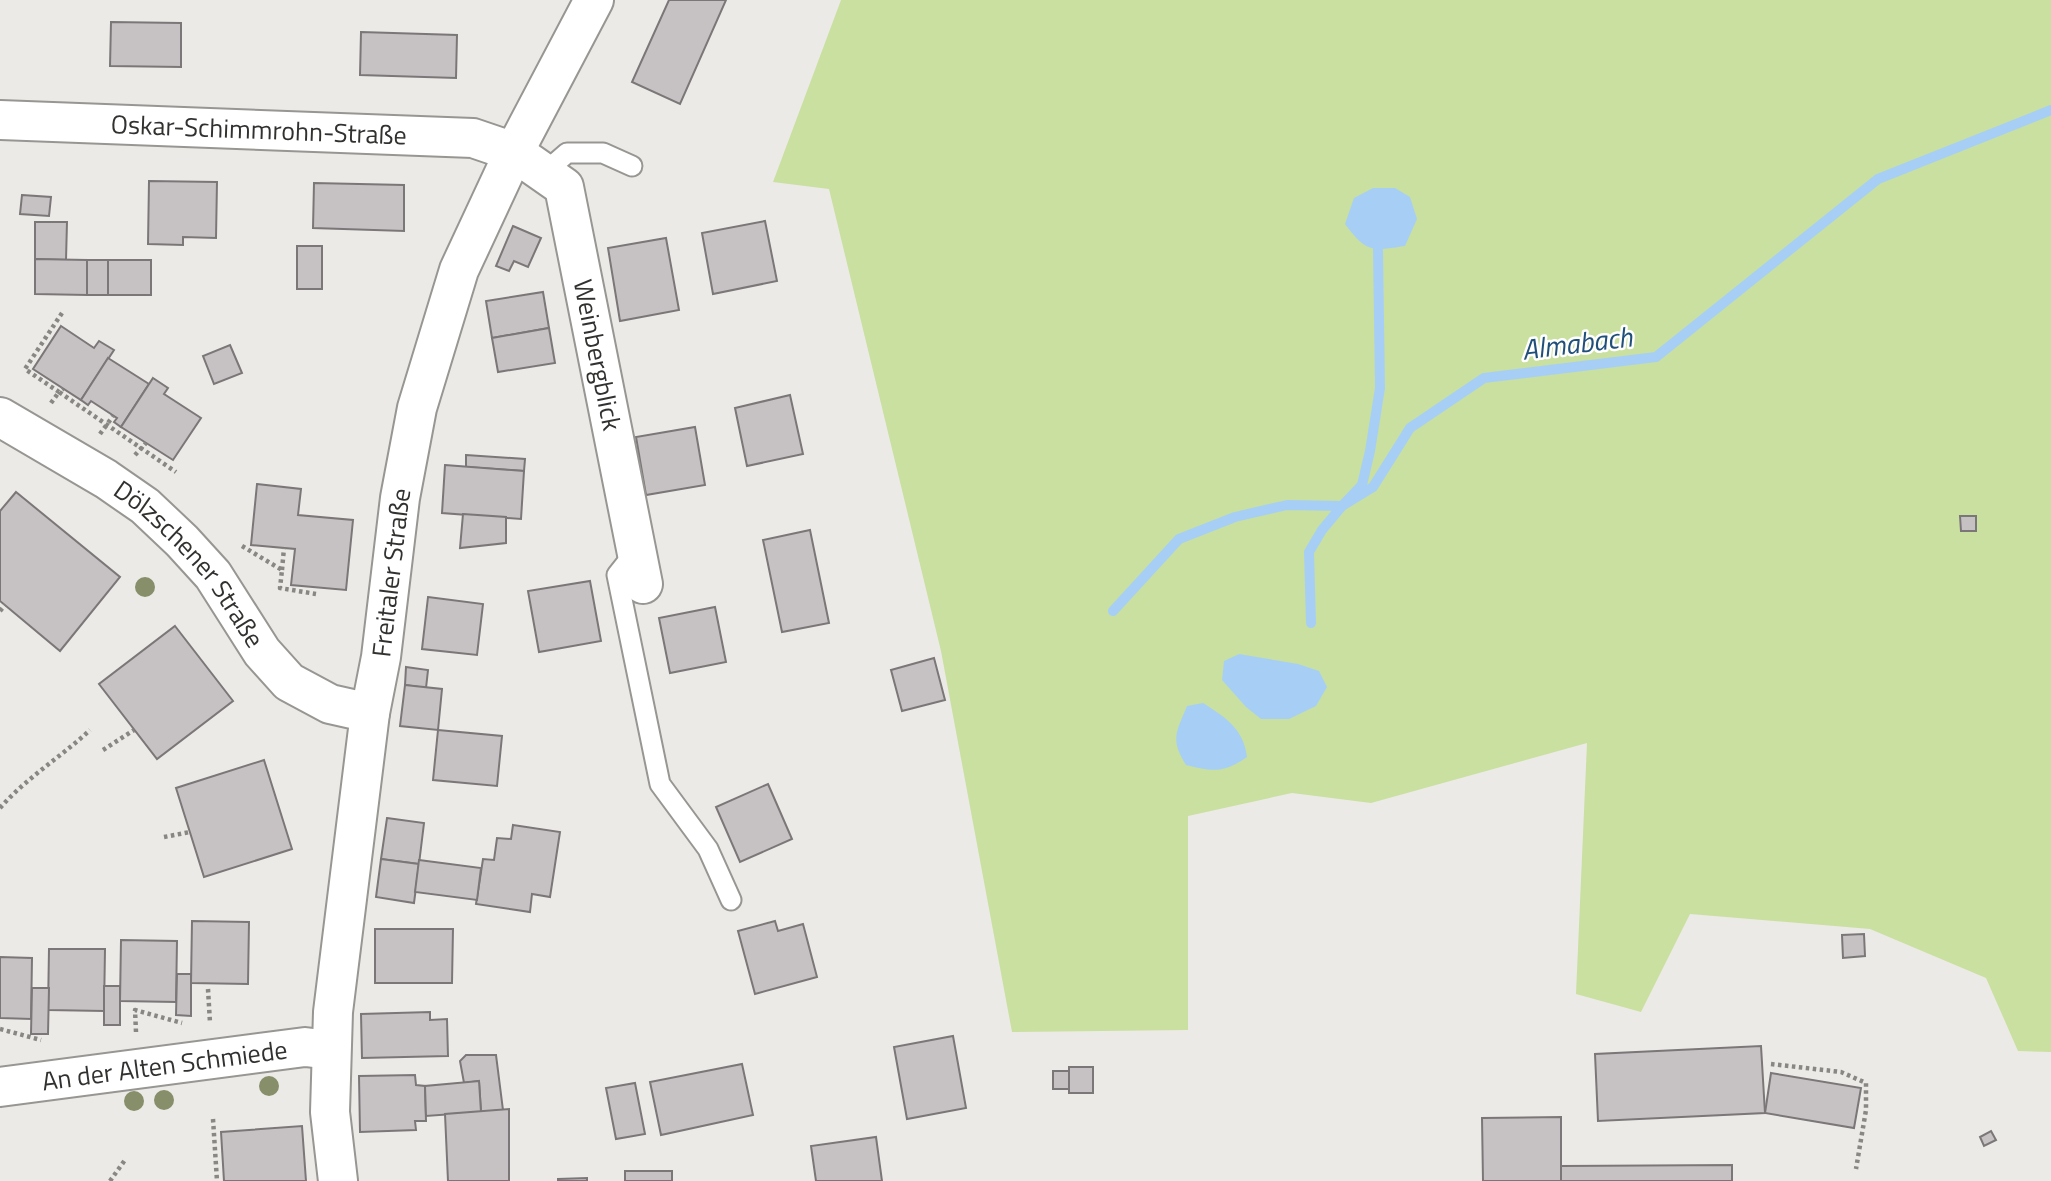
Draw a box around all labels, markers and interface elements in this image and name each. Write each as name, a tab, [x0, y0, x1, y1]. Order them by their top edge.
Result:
street label: Oskar-Schimmrohn-Straße	[110, 104, 407, 154]
street label: Weinbergblick	[564, 276, 632, 434]
water label: Almabach	[1519, 314, 1635, 371]
street label: Dölzschener Straße	[106, 470, 274, 655]
street label: Freitaler Straße	[361, 485, 420, 659]
street label: An der Alten Schmiede	[39, 1030, 290, 1100]

